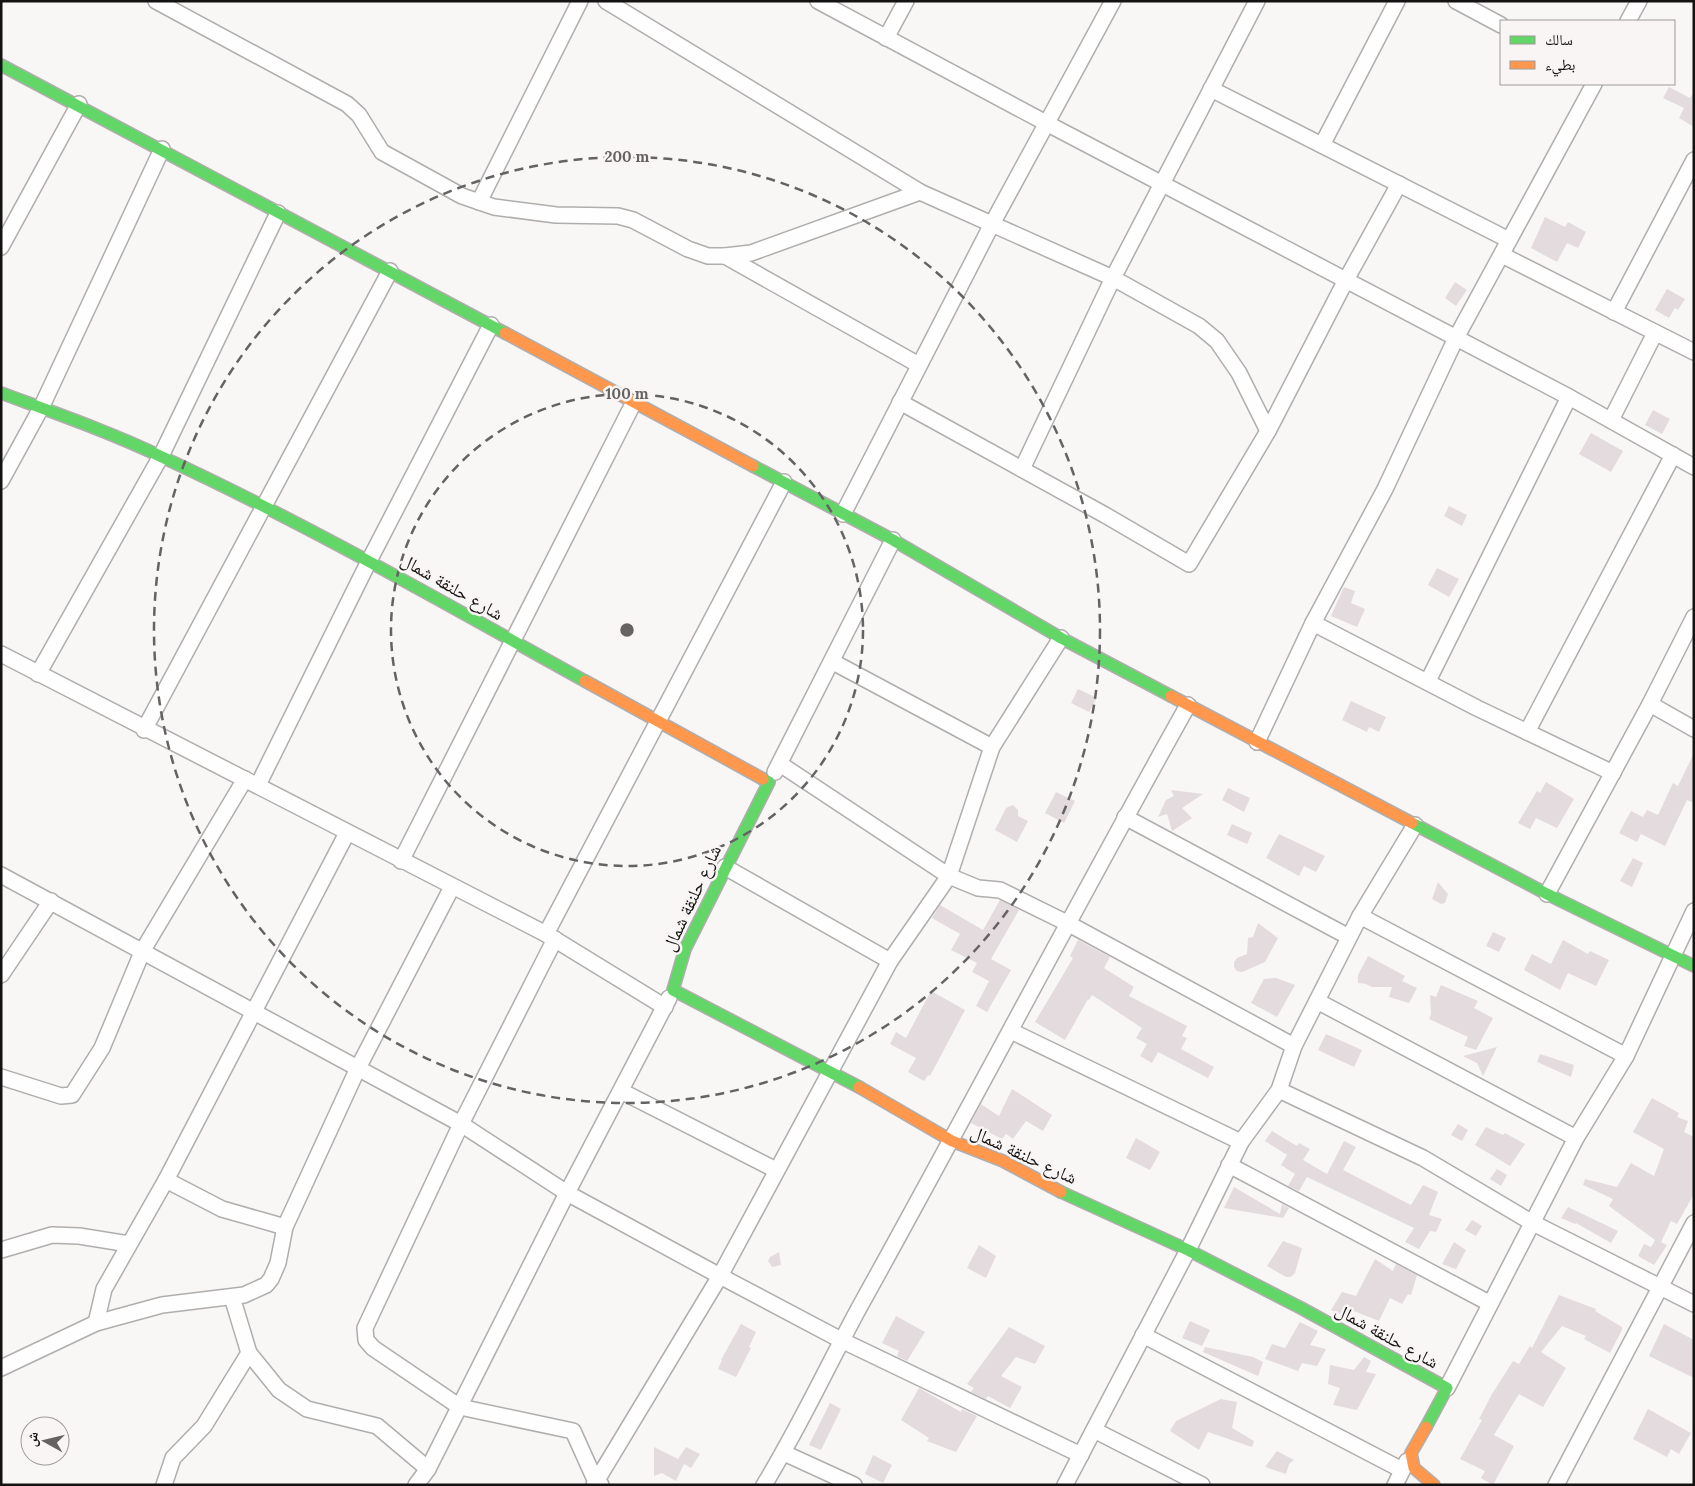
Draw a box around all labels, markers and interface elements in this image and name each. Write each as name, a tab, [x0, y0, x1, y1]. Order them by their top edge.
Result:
legend	[1500, 20, 1675, 85]
text: سالك	[1545, 30, 1573, 49]
text: بطيء	[1545, 55, 1575, 77]
text: 200 m	[605, 147, 650, 166]
text: 100 m	[606, 384, 649, 403]
street label: شارع حلنقة شمال	[397, 548, 508, 625]
centre of rings	[618, 621, 636, 639]
street label: شارع حلنقة شمال	[657, 841, 726, 955]
street label: شارع حلنقة شمال	[967, 1120, 1081, 1189]
street label: شارع حلنقة شمال	[1332, 1298, 1443, 1373]
north arrow	[20, 1416, 70, 1466]
text: ش	[22, 1430, 42, 1448]

